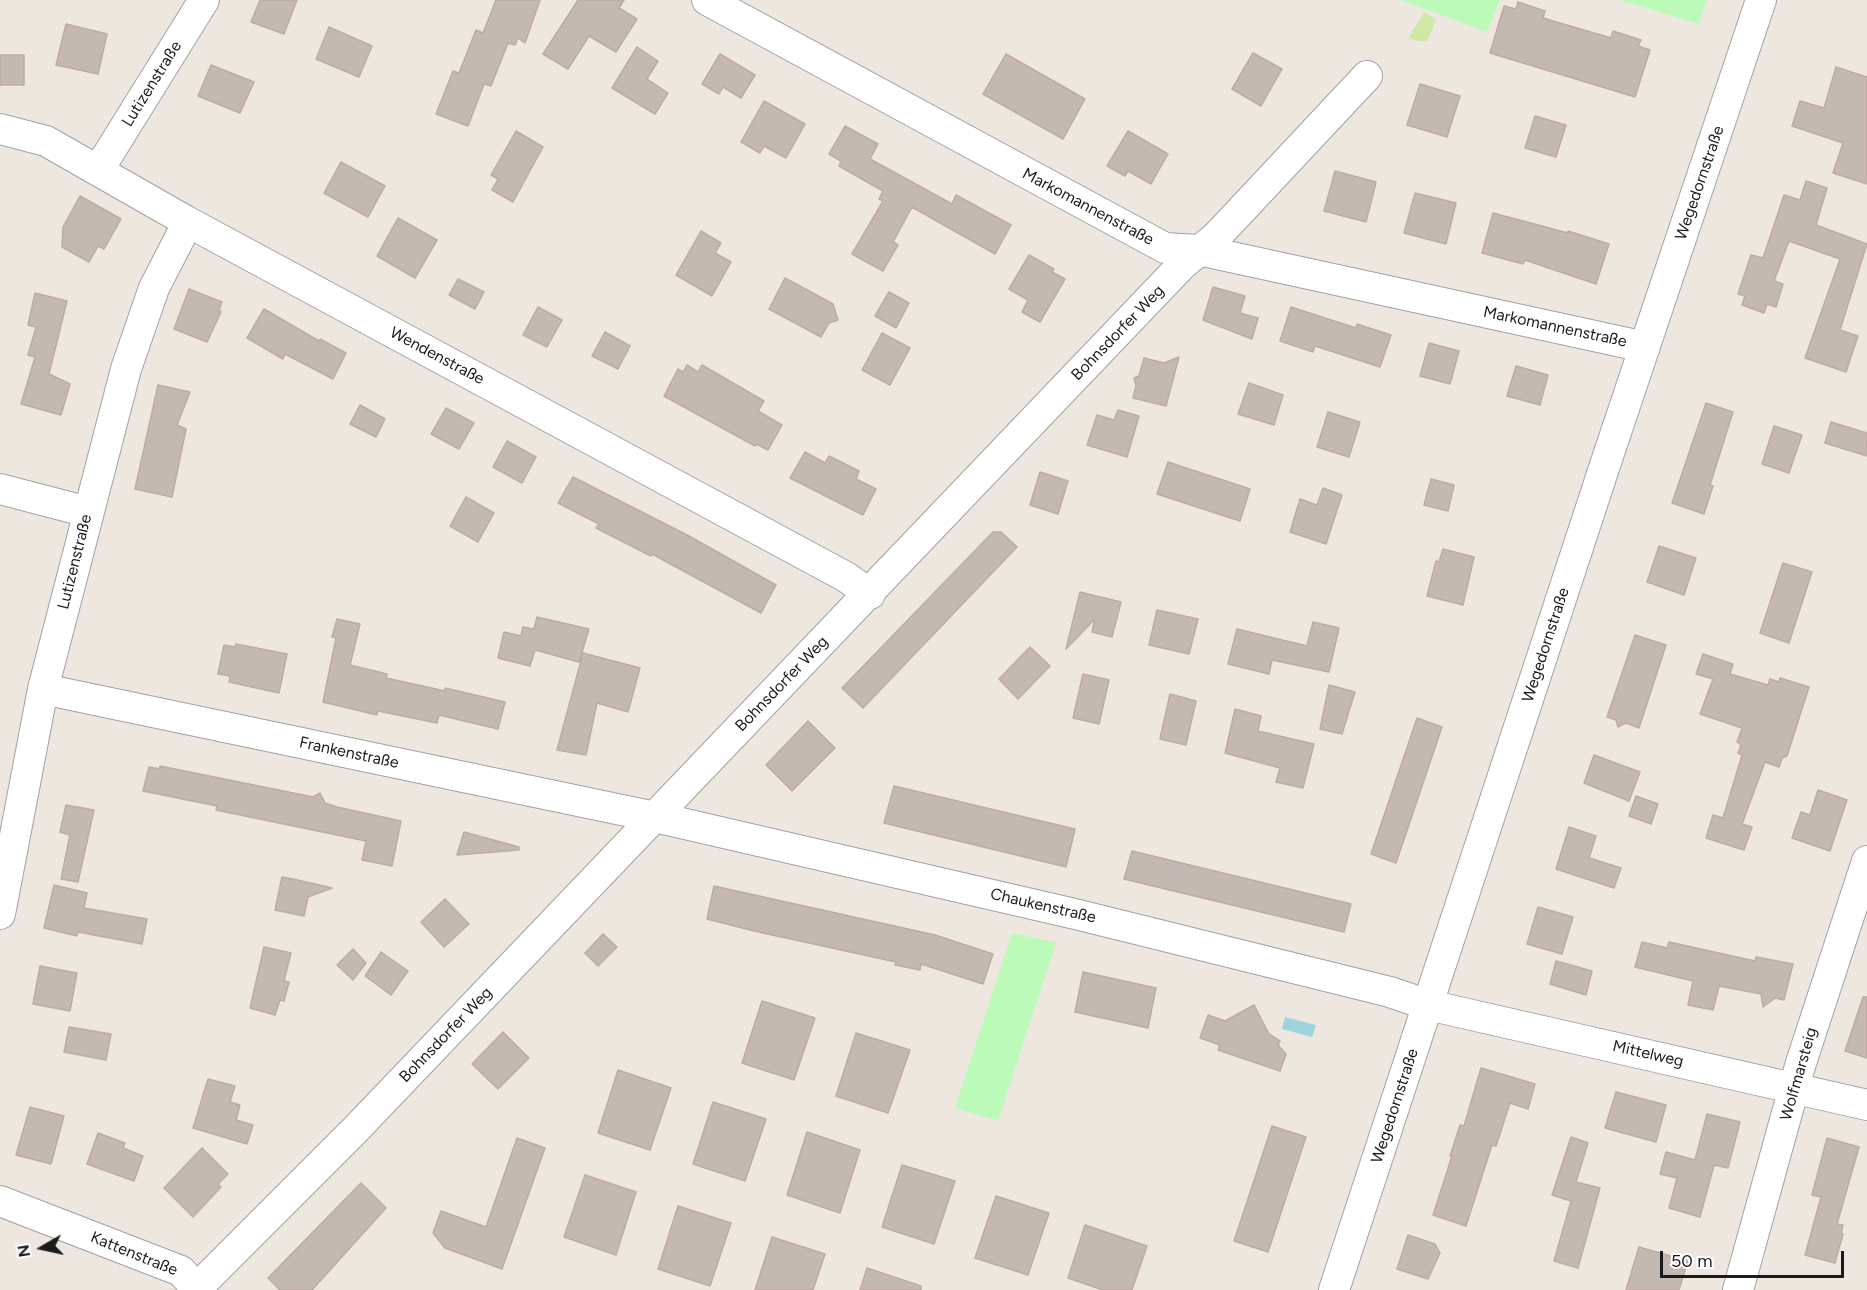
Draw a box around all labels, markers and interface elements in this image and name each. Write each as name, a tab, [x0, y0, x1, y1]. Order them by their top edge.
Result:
street label: Lutizenstraße	[118, 38, 186, 130]
street label: Wegedornstraße	[1671, 123, 1729, 243]
street label: Markomannenstraße	[1019, 164, 1157, 250]
street label: Bohnsdorfer Weg	[1068, 281, 1168, 385]
street label: Markomannenstraße	[1482, 302, 1628, 352]
street label: Wendenstraße	[386, 323, 488, 389]
street label: Lutizenstraße	[54, 512, 96, 612]
street label: Wegedornstraße	[1518, 585, 1574, 705]
street label: Bohnsdorfer Weg	[732, 632, 832, 736]
street label: Frankenstraße	[298, 733, 400, 773]
street label: Chaukenstraße	[988, 885, 1098, 927]
street label: Bohnsdorfer Weg	[396, 983, 496, 1087]
street label: Wolfmarsteig	[1777, 1025, 1821, 1123]
street label: Mittelweg	[1611, 1037, 1685, 1071]
street label: Wegedornstraße	[1367, 1046, 1423, 1166]
north arrow	[12, 1218, 72, 1278]
street label: Kattenstraße	[88, 1228, 180, 1280]
scale bar	[1663, 1239, 1848, 1277]
text: N	[13, 1243, 34, 1258]
text: 50 m	[1671, 1250, 1713, 1272]

